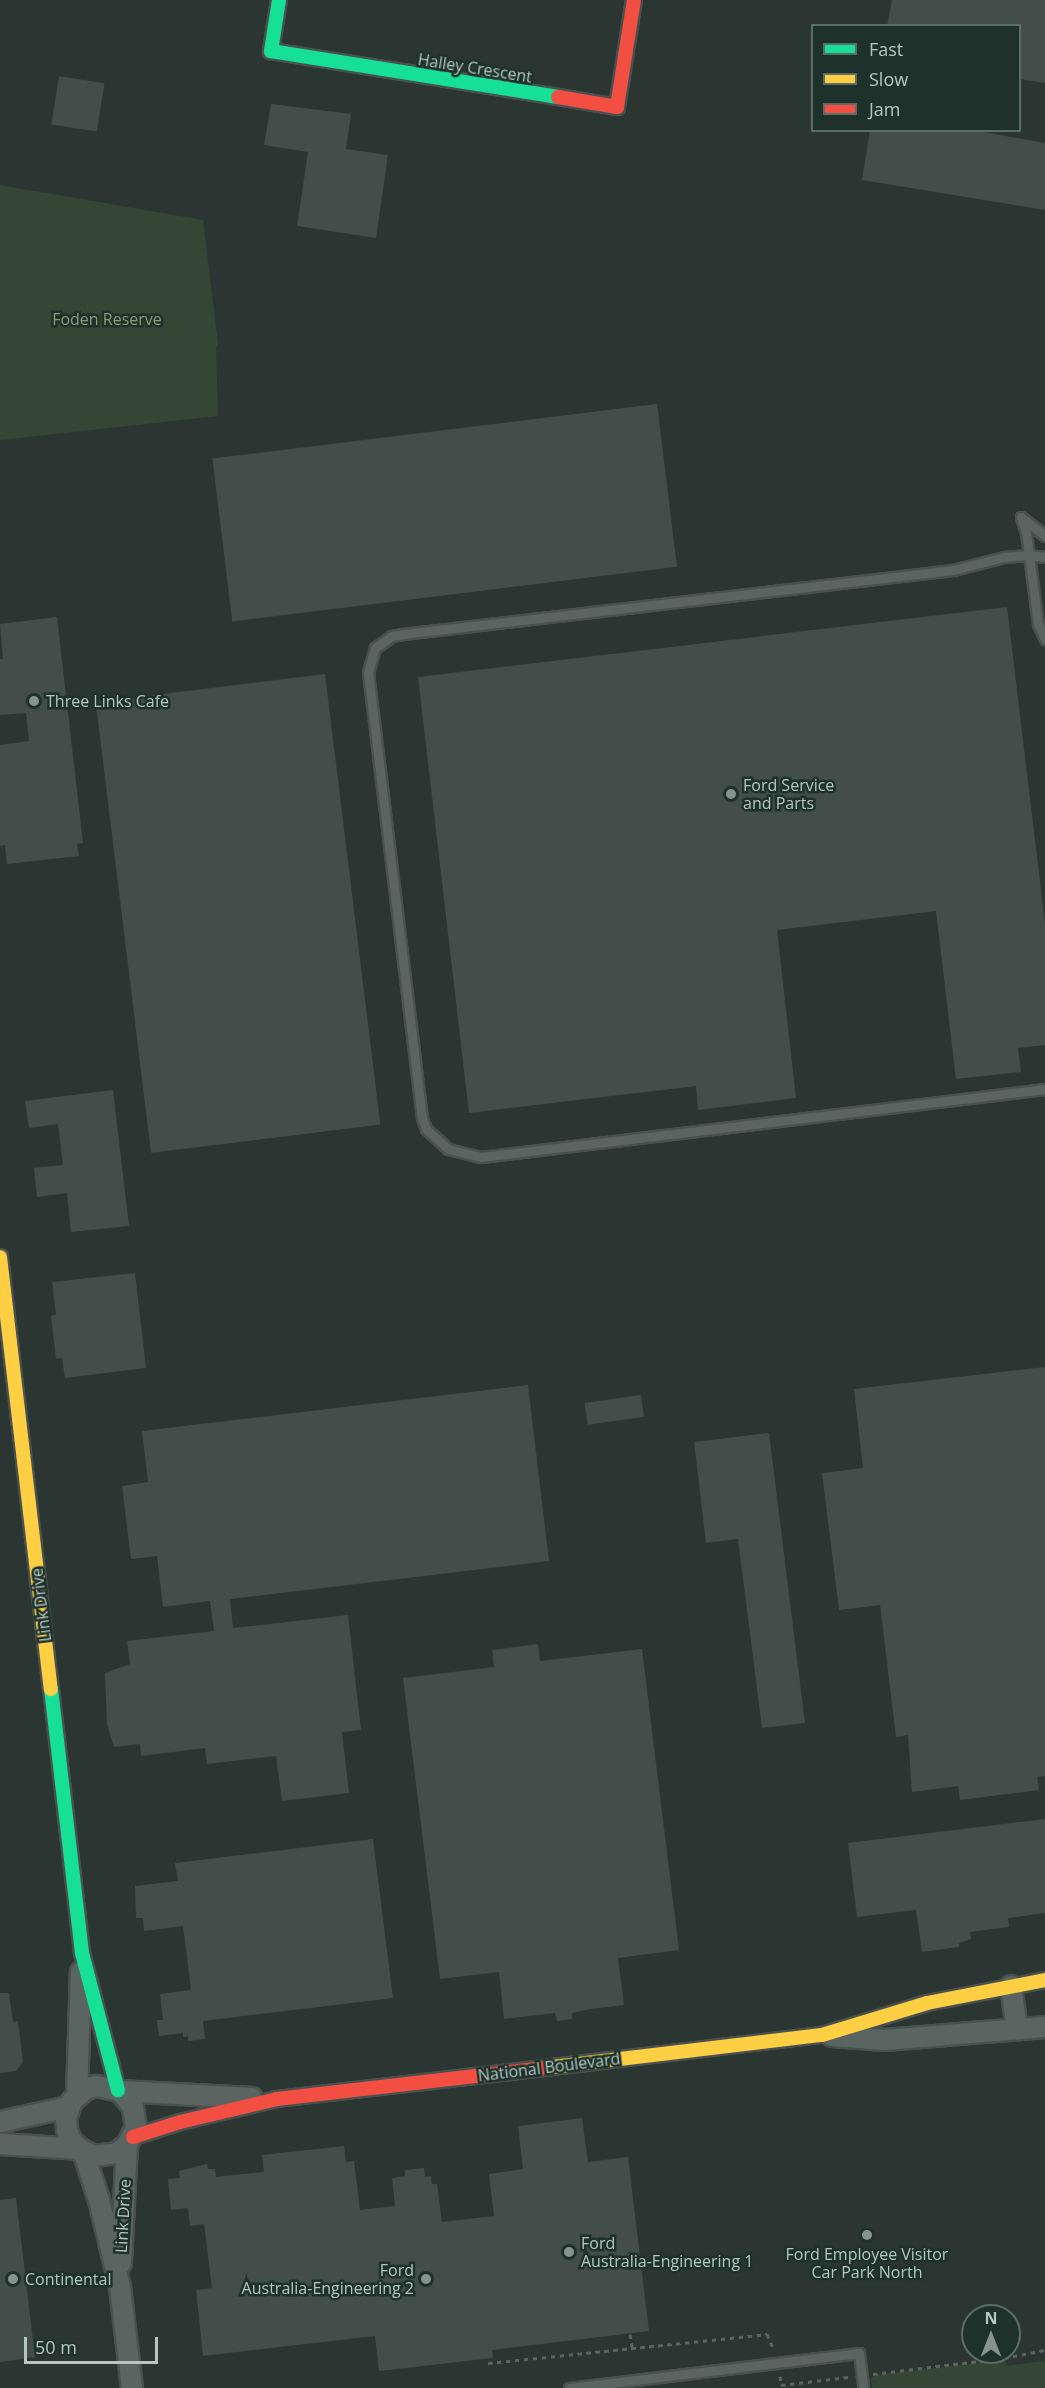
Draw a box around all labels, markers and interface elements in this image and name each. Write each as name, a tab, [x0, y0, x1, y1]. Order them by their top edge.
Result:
legend	[811, 24, 1021, 132]
text: Fast	[869, 37, 903, 61]
street label: Halley Crescent	[417, 49, 533, 87]
text: Slow	[869, 67, 908, 91]
text: Jam	[869, 97, 901, 121]
park label: Foden Reserve	[52, 309, 162, 329]
place label: Three Links Cafe	[46, 691, 169, 711]
marker: Three Links Cafe	[27, 694, 41, 708]
place label: Ford Service and Parts	[743, 775, 834, 813]
marker: Ford Service and Parts	[724, 787, 738, 801]
street label: Link Drive	[27, 1567, 55, 1643]
street label: National Boulevard	[477, 2049, 621, 2085]
street label: Link Drive	[111, 2179, 135, 2253]
marker: Ford Employee Visitor Car Park North	[860, 2228, 874, 2242]
place label: Ford Australia-Engineering 1	[581, 2233, 753, 2271]
place label: Ford Employee Visitor Car Park North	[786, 2244, 948, 2282]
marker: Ford Australia-Engineering 1	[562, 2245, 576, 2259]
place label: Ford Australia-Engineering 2	[242, 2260, 414, 2298]
place label: Continental	[25, 2269, 112, 2289]
marker: Continental	[6, 2272, 20, 2286]
marker: Ford Australia-Engineering 2	[419, 2272, 433, 2286]
north arrow	[961, 2304, 1021, 2364]
text: N	[984, 2307, 998, 2329]
scale bar	[27, 2325, 160, 2363]
text: 50 m	[35, 2335, 77, 2359]

